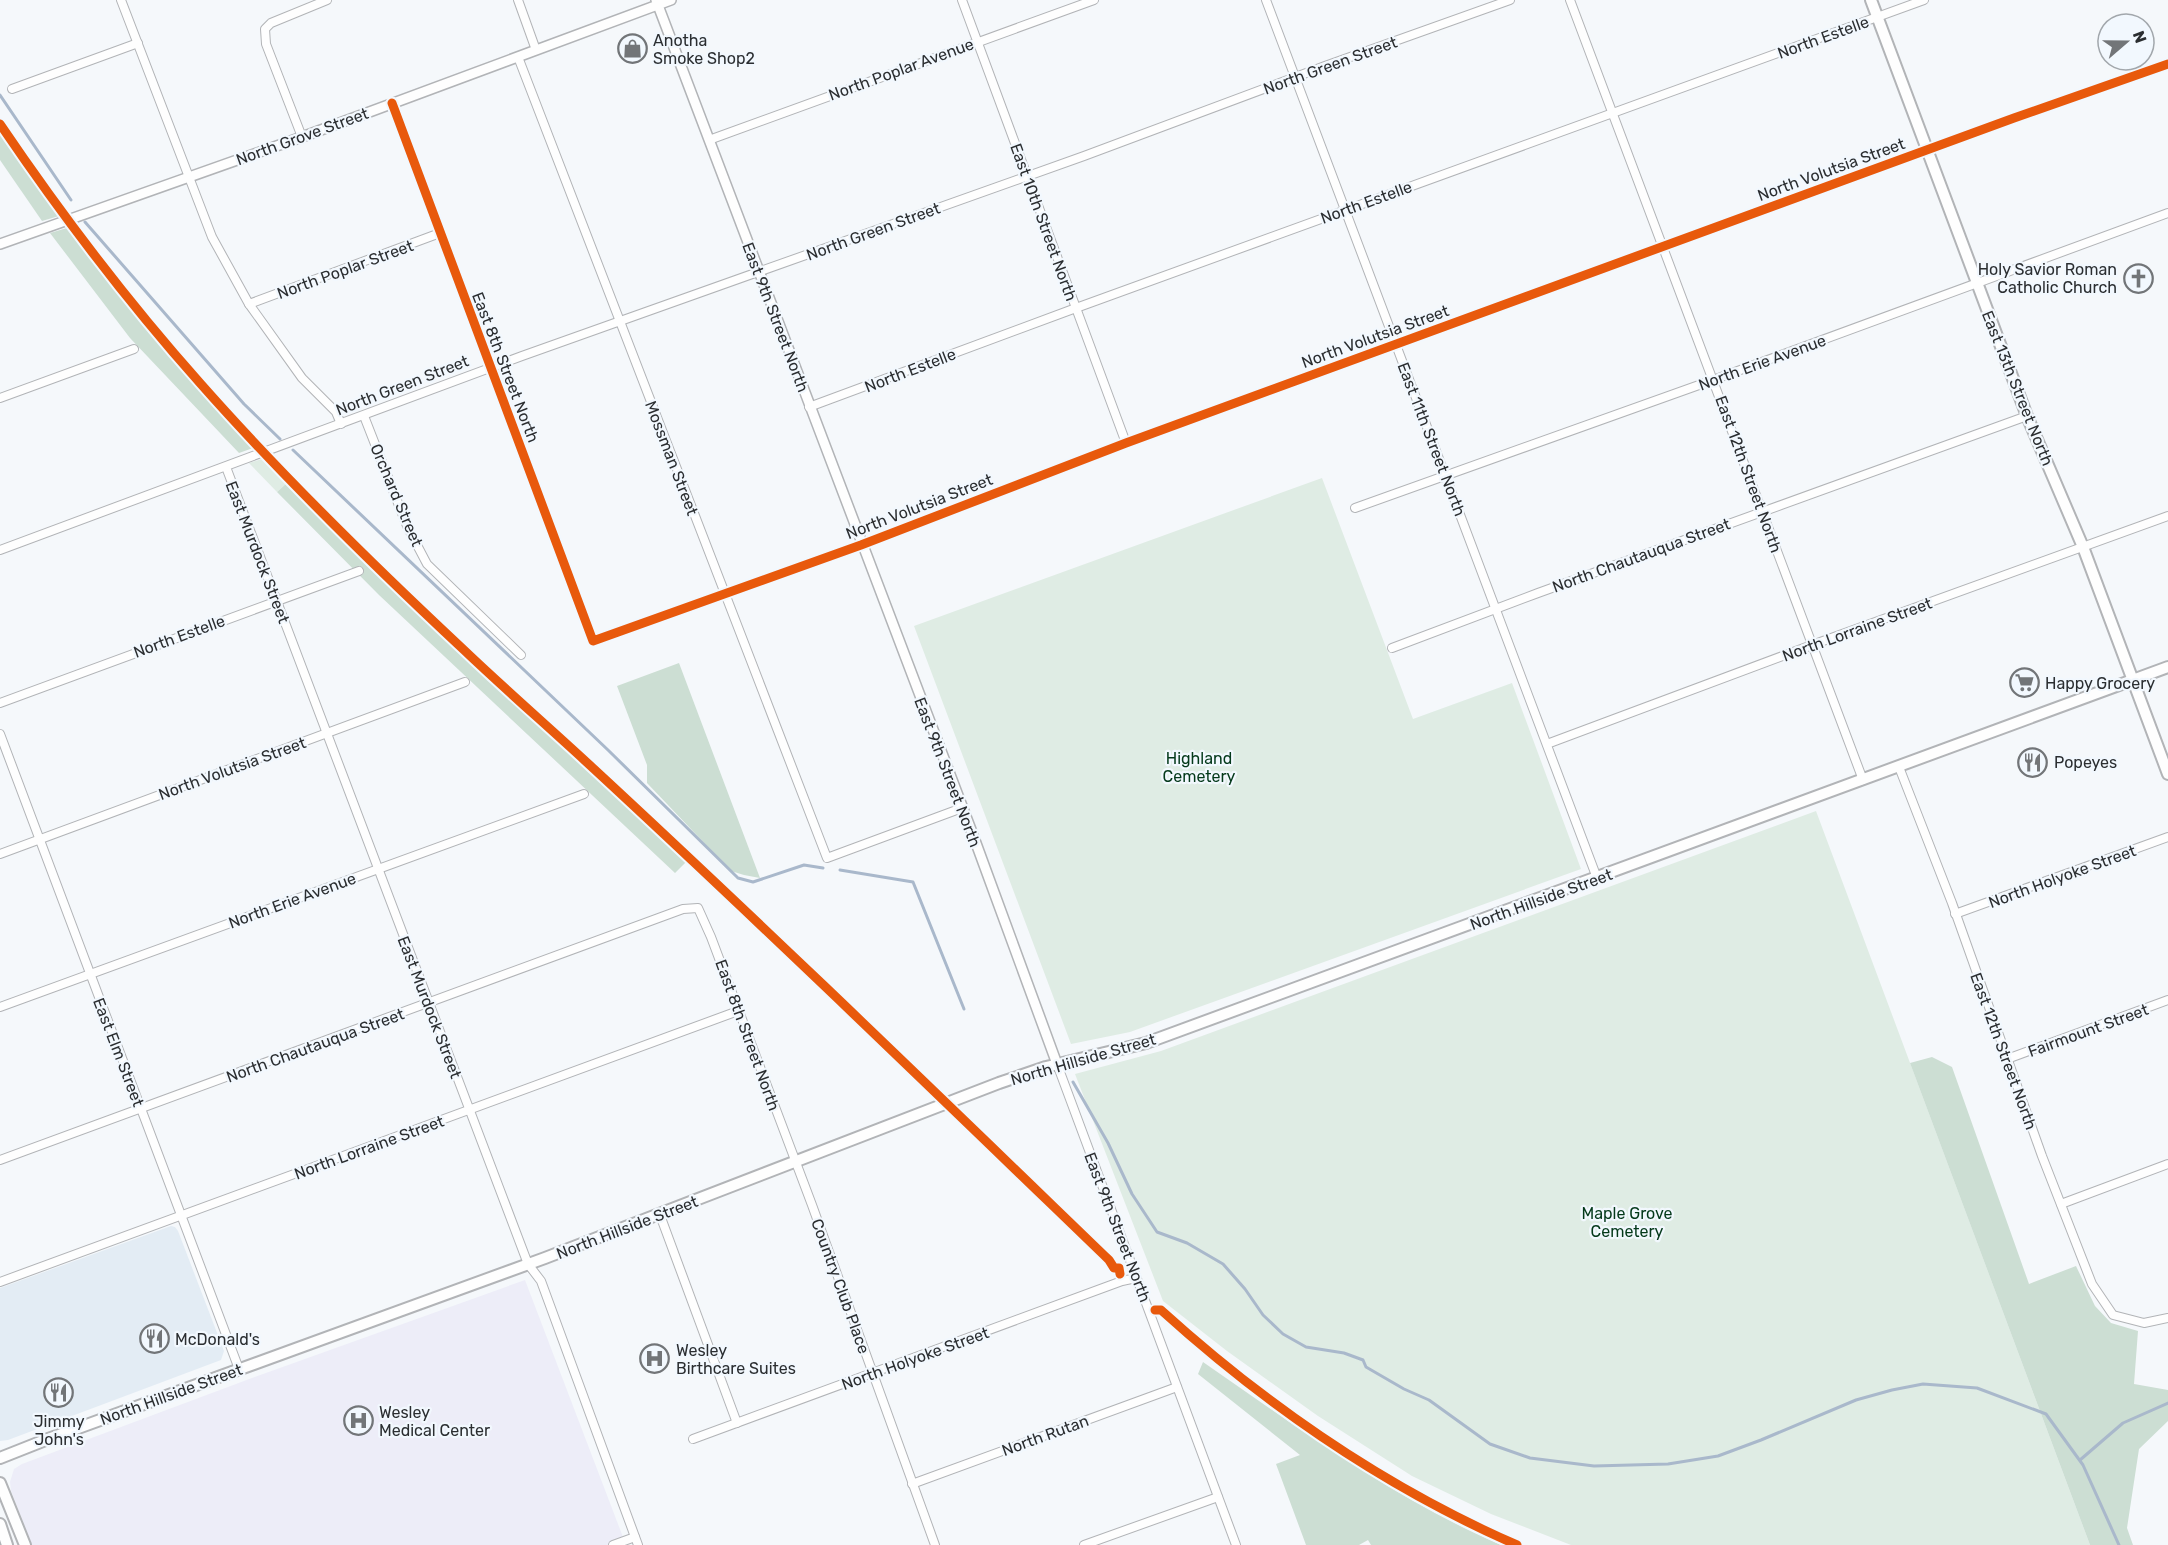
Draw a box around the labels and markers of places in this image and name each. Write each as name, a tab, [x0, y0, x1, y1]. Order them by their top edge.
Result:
place label: Anotha Smoke Shop2	[653, 31, 755, 68]
shop icon: Anotha Smoke Shop2	[616, 33, 648, 65]
place label: Holy Savior Roman Catholic Church	[1978, 260, 2117, 297]
church icon: Holy Savior Roman Catholic Church	[2122, 262, 2154, 294]
supermarket icon: Happy Grocery	[2008, 667, 2040, 699]
place label: Happy Grocery	[2045, 674, 2155, 693]
restaurant icon: Popeyes	[2017, 746, 2049, 778]
place label: Popeyes	[2054, 753, 2117, 772]
restaurant icon: McDonald's	[138, 1323, 170, 1355]
place label: McDonald's	[175, 1330, 260, 1349]
place label: Wesley Birthcare Suites	[676, 1341, 796, 1378]
hospital icon: Wesley Birthcare Suites	[639, 1343, 671, 1375]
restaurant icon: Jimmy John's	[43, 1377, 75, 1409]
place label: Wesley Medical Center	[379, 1403, 490, 1440]
hospital icon: Wesley Medical Center	[342, 1405, 374, 1437]
place label: Jimmy John's	[33, 1412, 85, 1449]

